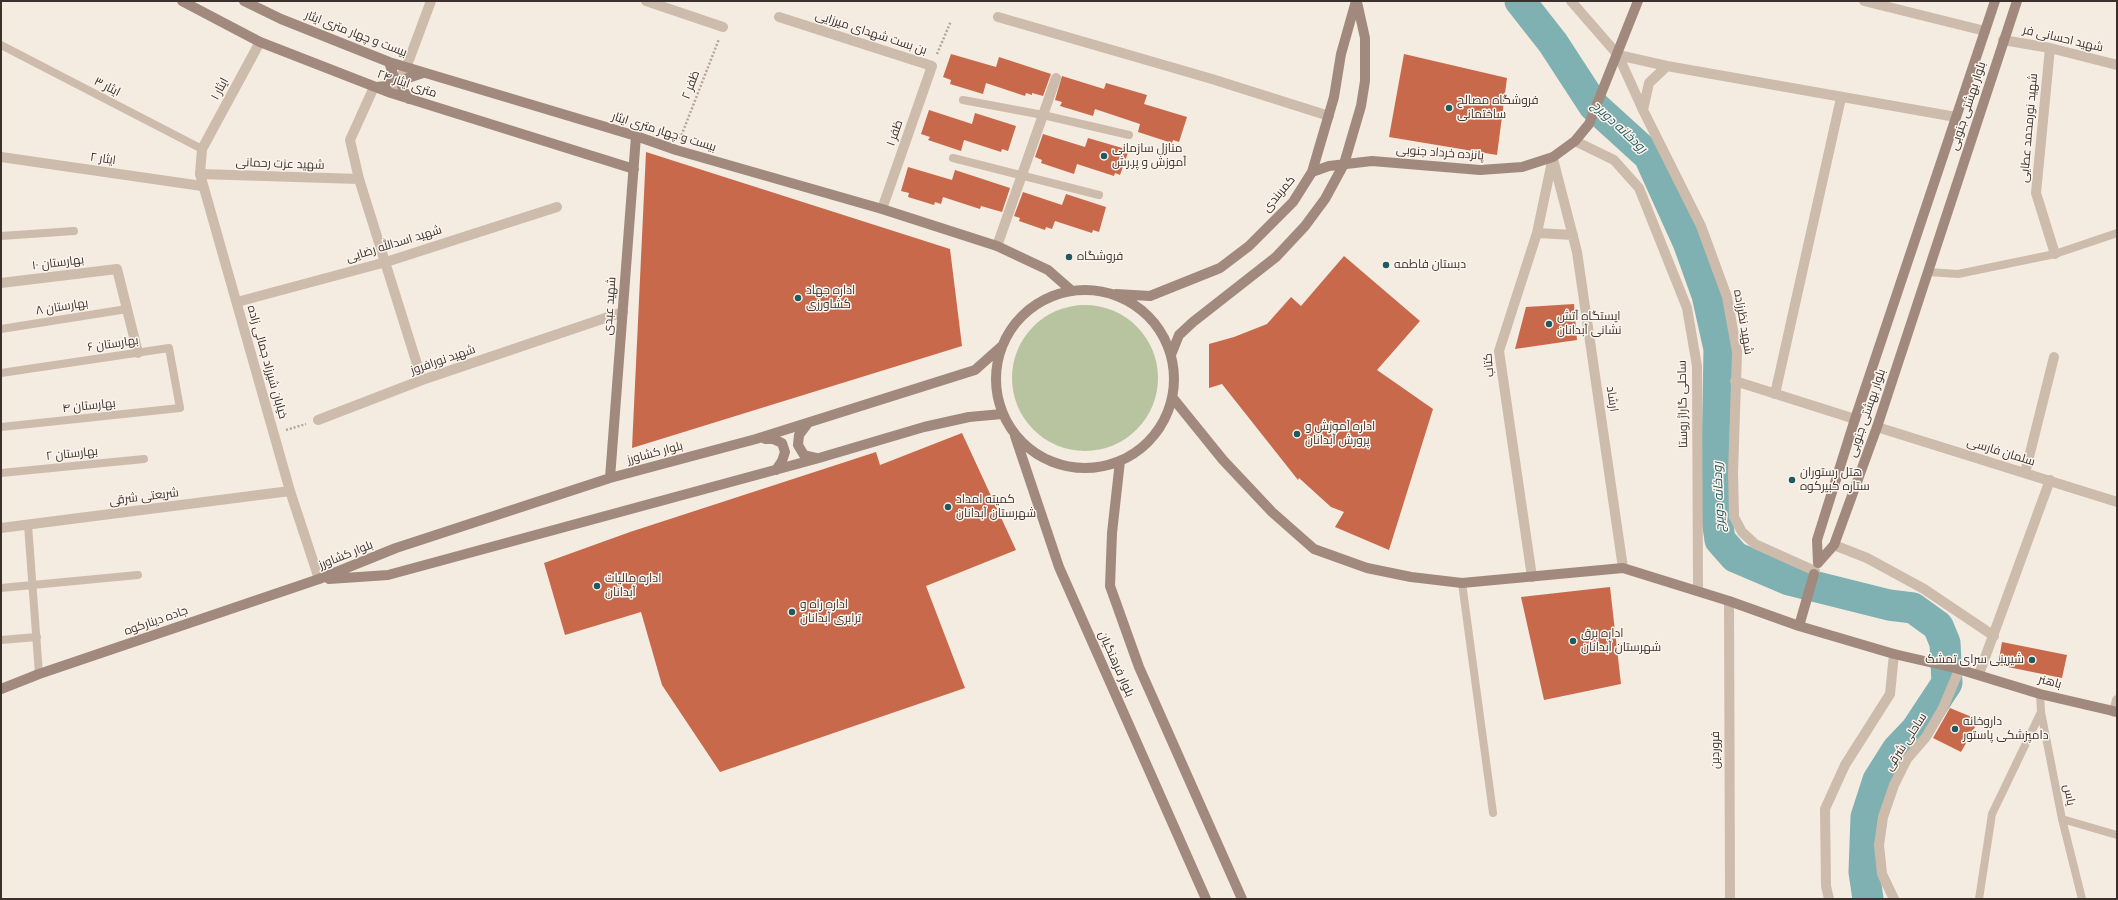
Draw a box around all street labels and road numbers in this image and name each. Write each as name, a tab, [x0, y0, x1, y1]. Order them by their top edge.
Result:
street label: بیست و چهار متری ایثار	[303, 8, 409, 60]
street label: بن بست شهدای میرزایی	[813, 8, 929, 58]
street label: شهید احسانی فر	[2021, 23, 2105, 55]
street label: بلوار بهشتی جنوبی	[1947, 60, 1989, 152]
street label: ۲۴ متری ایثار	[375, 67, 439, 101]
street label: ظفر ۲	[679, 69, 703, 101]
street label: شهید نورمحمد عطایی	[2017, 73, 2041, 183]
street label: ایثار ۳	[91, 74, 123, 100]
street label: ایثار ۱	[208, 75, 232, 103]
street label: بیست و چهار متری ایثار	[610, 109, 718, 155]
street label: ظفر ۱	[884, 118, 906, 148]
street label: پانزده خرداد جنوبی	[1396, 143, 1484, 163]
street label: ایثار ۲	[89, 150, 117, 168]
street label: شهید عزت رحمانی	[235, 155, 325, 173]
street label: کمربندی	[1260, 173, 1298, 215]
street label: شهید اسدالله رضایی	[344, 223, 444, 265]
street label: بهارستان ۱۰	[31, 253, 85, 273]
street label: شهید عبدی	[601, 276, 619, 336]
street label: شهید نظرزاده	[1730, 288, 1756, 356]
street label: بهارستان ۸	[35, 296, 89, 318]
street label: خیابان شیرزاد جمالی زاده	[244, 303, 290, 421]
street label: بهارستان ۶	[87, 333, 139, 355]
street label: شهید نورافروز	[409, 342, 477, 378]
street label: کتاب	[1481, 352, 1497, 378]
street label: ساحلی گاراژ روستا	[1675, 360, 1691, 448]
street label: بلوار بهشتی جنوبی	[1845, 367, 1889, 459]
street label: ارشاد	[1603, 385, 1621, 413]
street label: بهارستان ۴	[62, 396, 116, 416]
street label: سلمان فارسی	[1965, 435, 2037, 469]
street label: بلوار کشاورز	[625, 439, 685, 467]
street label: بهارستان ۲	[45, 444, 99, 464]
street label: شریعتی شرقی	[108, 486, 180, 508]
street label: بلوار کشاورز	[317, 538, 375, 572]
street label: جاده دینارکوه	[122, 603, 190, 639]
street label: بلوار فرهنگیان	[1095, 629, 1137, 699]
street label: باهنر	[2037, 672, 2063, 692]
street label: ساحلی شرقی	[1882, 710, 1930, 774]
street label: فروردین	[1709, 731, 1723, 769]
street label: یاس	[2060, 783, 2078, 807]

